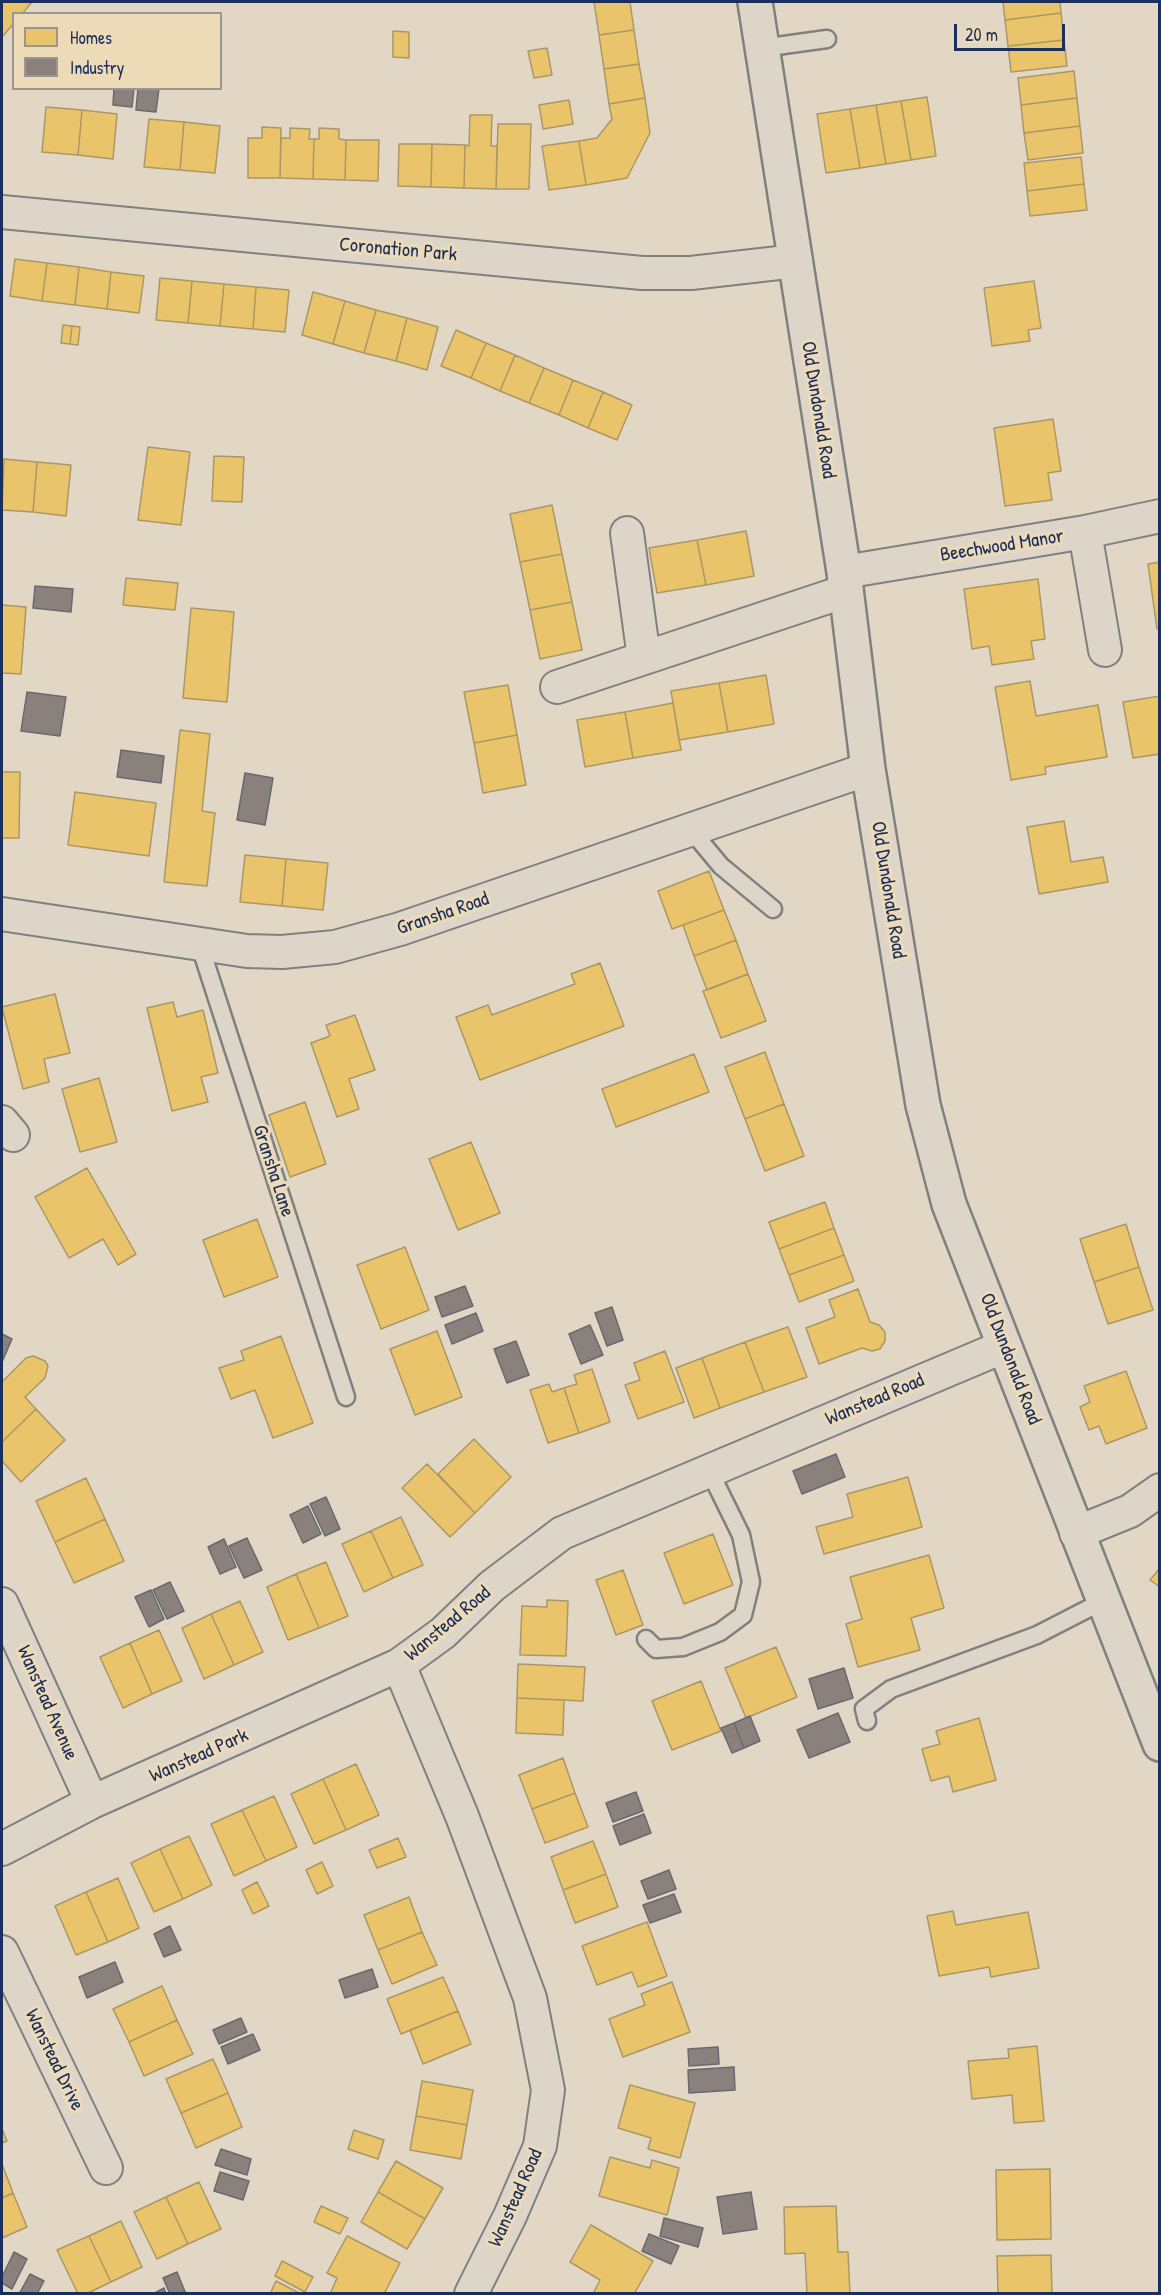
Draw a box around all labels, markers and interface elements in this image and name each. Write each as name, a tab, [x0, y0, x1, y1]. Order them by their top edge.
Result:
legend	[12, 12, 222, 90]
scale bar	[957, 12, 1068, 50]
text: 20 m	[965, 22, 998, 47]
text: Homes	[70, 25, 112, 50]
text: Industry	[70, 55, 124, 80]
street label: Coronation Park	[338, 233, 458, 267]
street label: Old Dundonald Road	[795, 340, 841, 480]
street label: Beechwood Manor	[939, 524, 1065, 568]
street label: Old Dundonald Road	[865, 820, 911, 960]
street label: Gransha Road	[394, 887, 492, 941]
street label: Gransha Lane	[247, 1122, 299, 1220]
street label: Old Dundonald Road	[974, 1290, 1046, 1428]
street label: Wanstead Road	[822, 1368, 928, 1432]
street label: Wanstead Road	[400, 1581, 496, 1667]
street label: Wanstead Avenue	[11, 1642, 83, 1764]
street label: Wanstead Park	[146, 1724, 252, 1788]
street label: Wanstead Drive	[19, 2005, 89, 2115]
street label: Wanstead Road	[484, 2145, 548, 2251]

